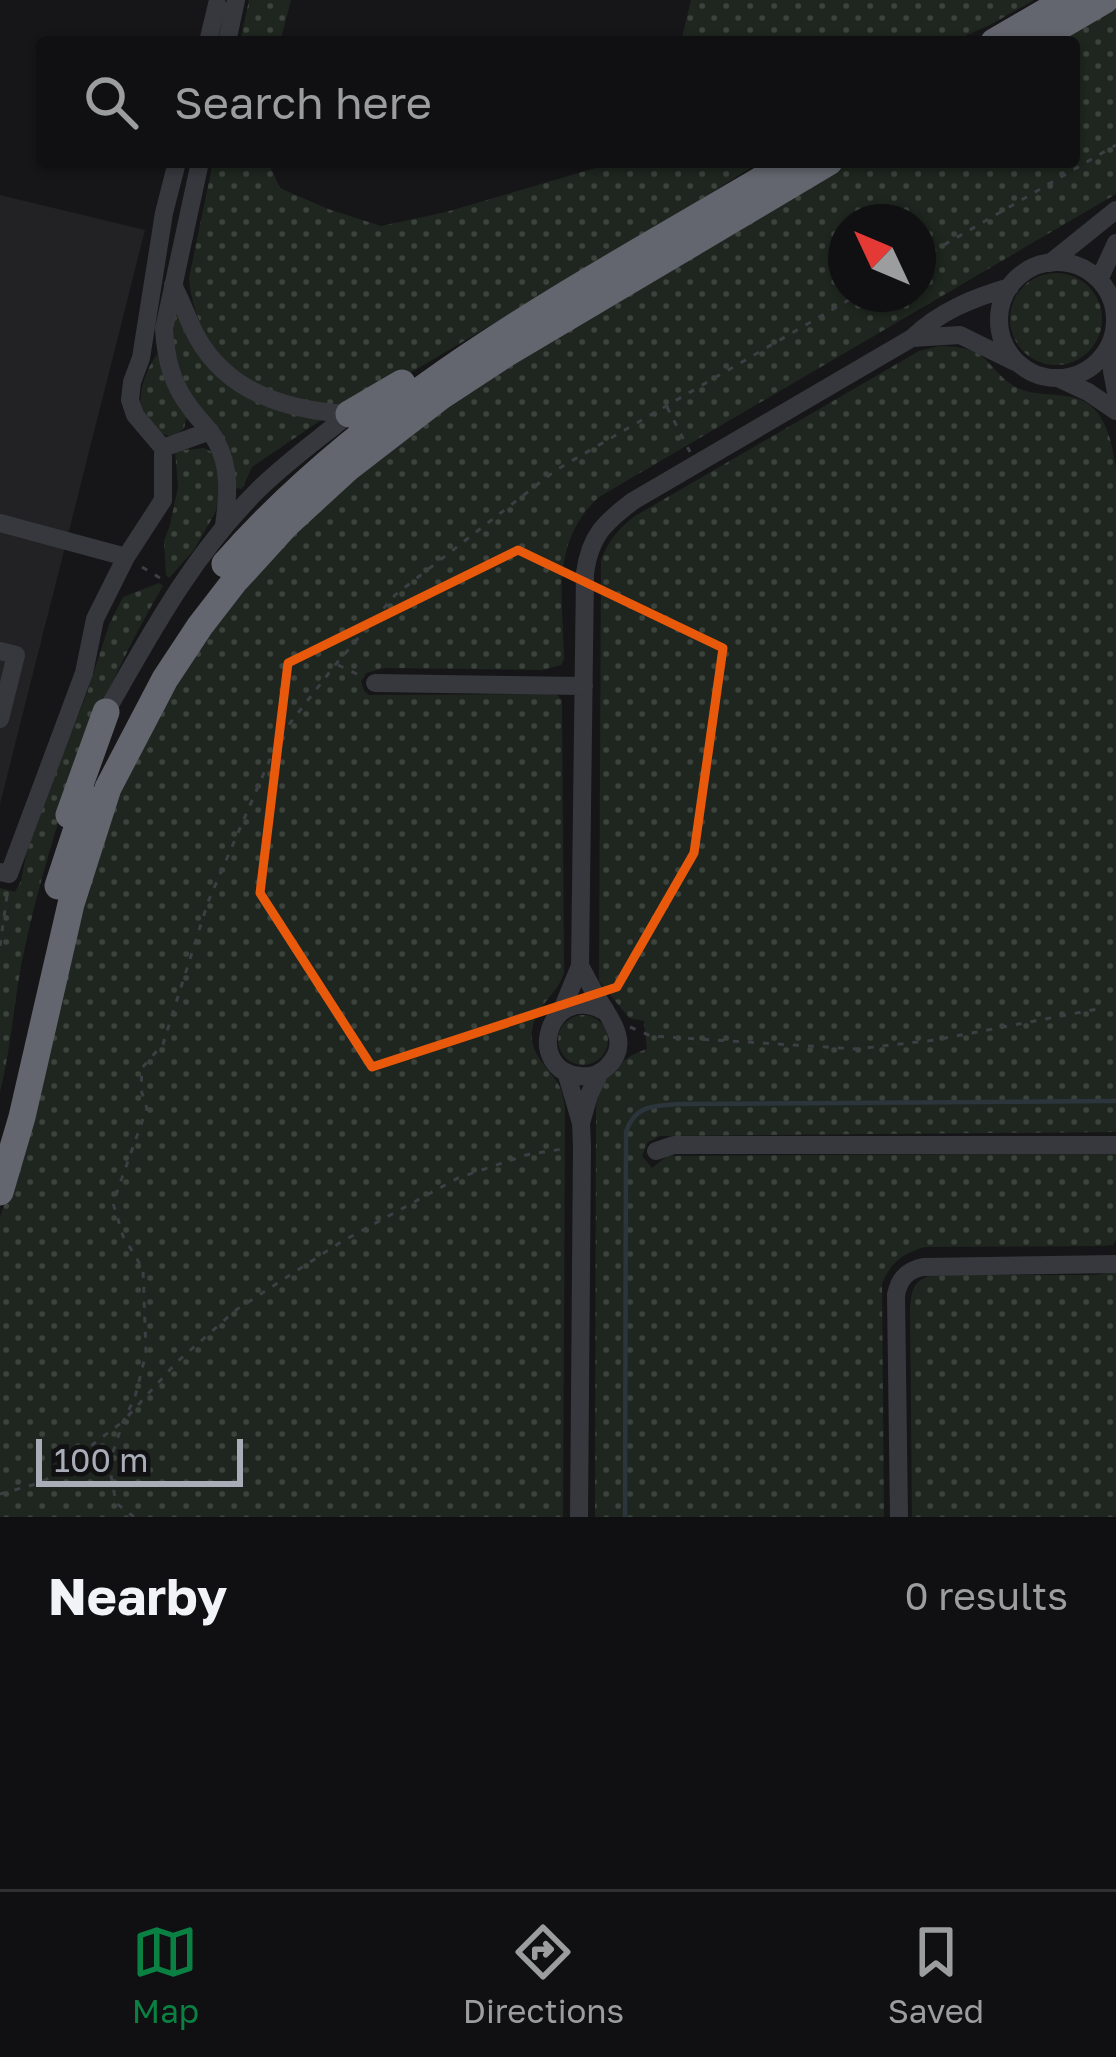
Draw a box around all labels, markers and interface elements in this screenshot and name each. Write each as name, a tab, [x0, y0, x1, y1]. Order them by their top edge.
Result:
search box	[36, 36, 1080, 168]
icon: search	[78, 69, 144, 135]
text: Search here	[174, 75, 432, 129]
north arrow	[828, 204, 936, 312]
scale bar	[36, 1433, 243, 1486]
text: 100 m	[54, 1440, 148, 1479]
text: Nearby	[48, 1565, 227, 1626]
text: 0 results	[904, 1572, 1068, 1619]
tab: Map	[132, 1919, 199, 2030]
tab: Directions	[463, 1919, 624, 2030]
tab: Saved	[888, 1919, 984, 2030]

